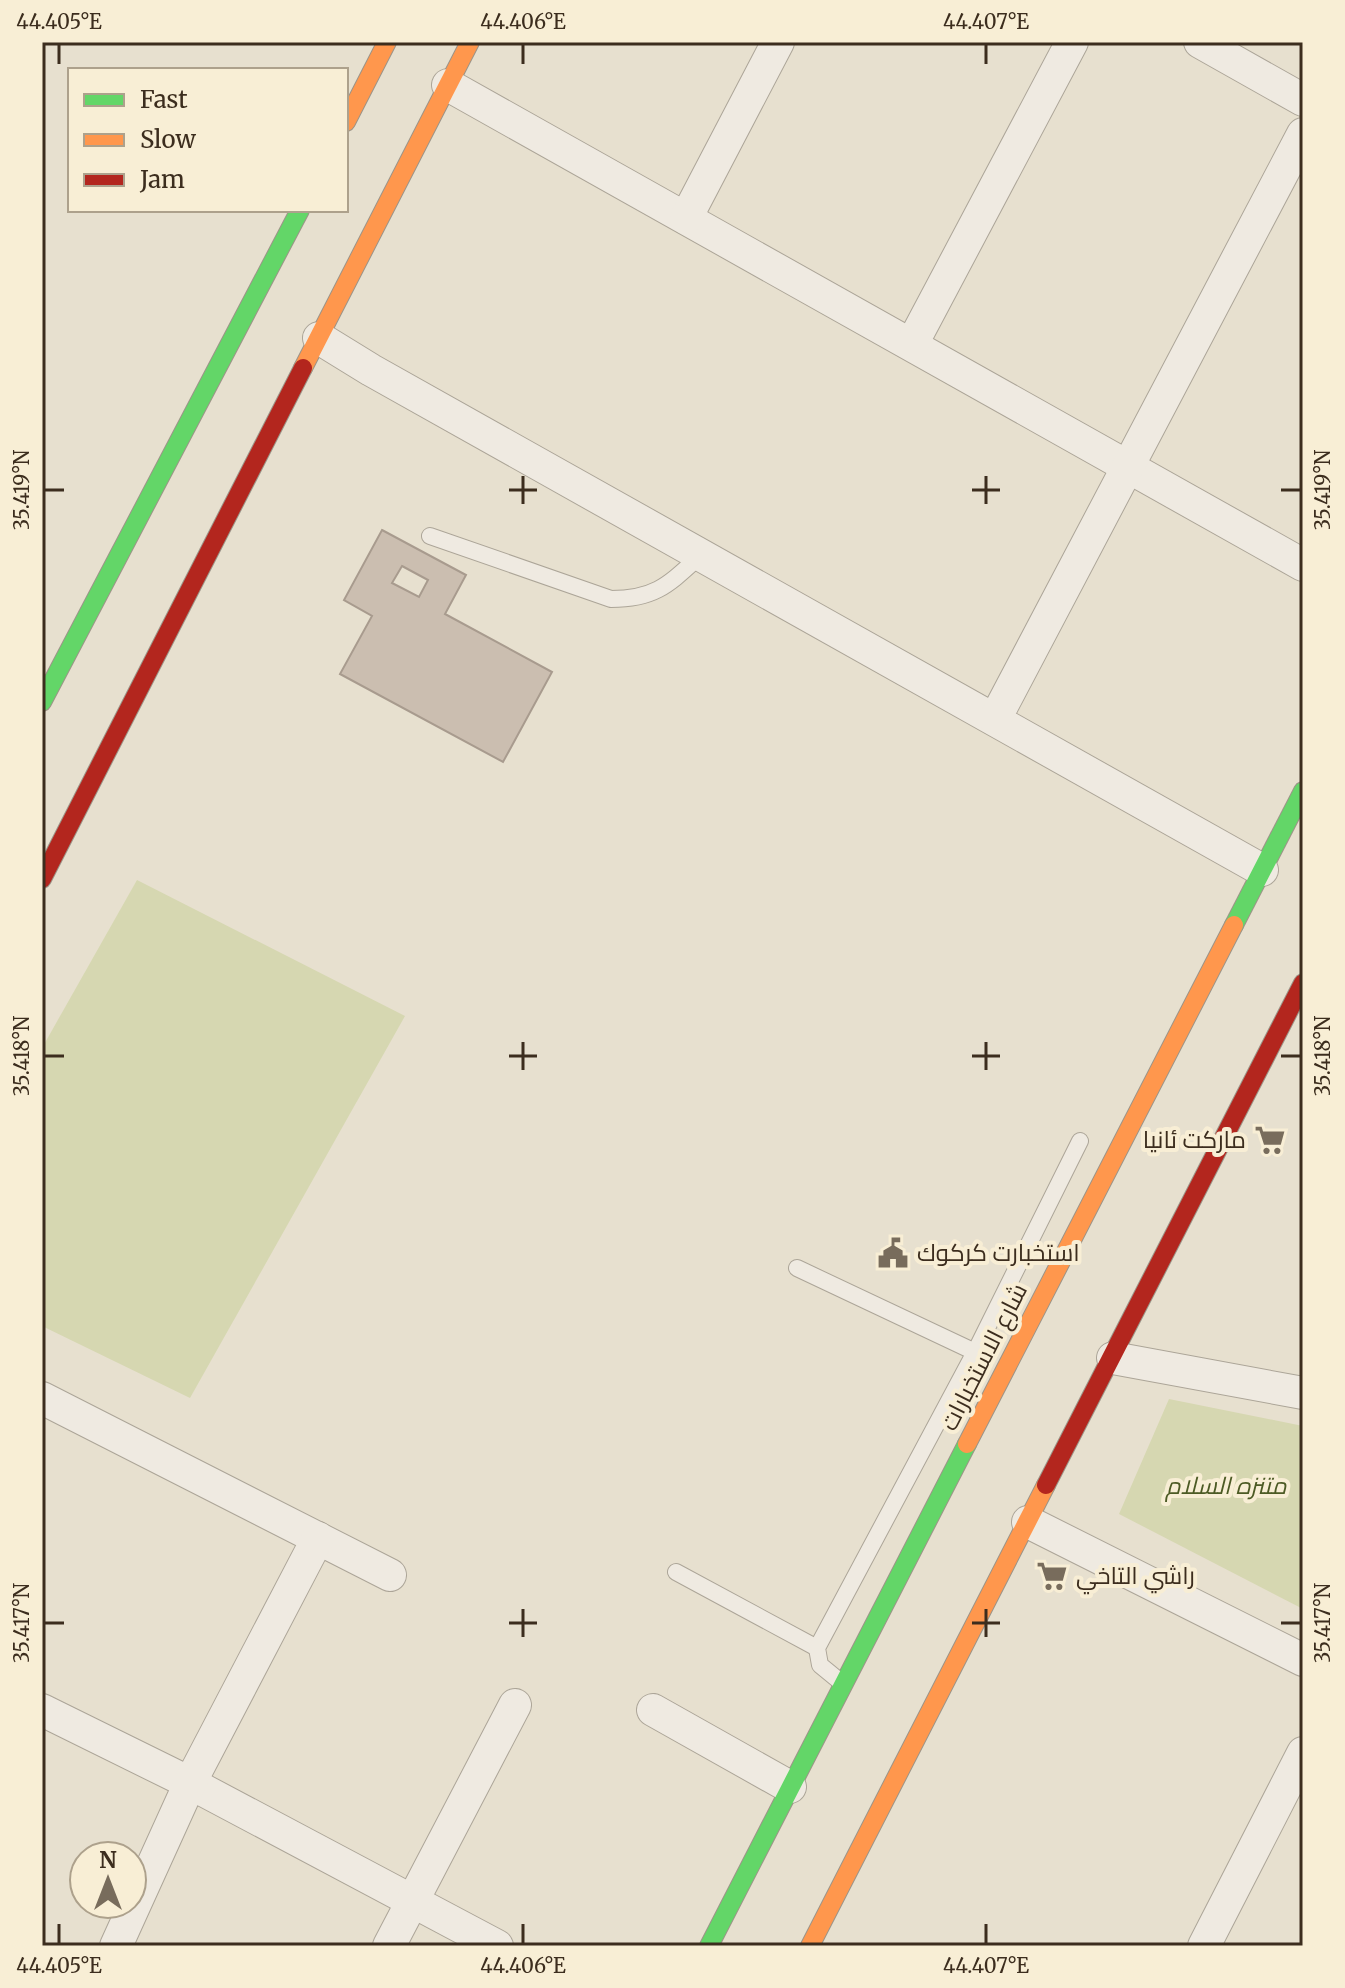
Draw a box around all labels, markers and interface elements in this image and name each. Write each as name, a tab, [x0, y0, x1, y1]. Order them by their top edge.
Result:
text: 44.405°E	[16, 9, 102, 34]
text: 44.406°E	[480, 9, 566, 34]
text: 44.407°E	[943, 9, 1029, 34]
legend	[68, 68, 348, 212]
text: Fast	[140, 84, 188, 115]
text: Slow	[140, 124, 196, 155]
text: Jam	[139, 164, 185, 195]
text: 35.419°N	[9, 449, 34, 530]
text: 35.419°N	[1310, 449, 1335, 530]
text: 35.418°N	[9, 1015, 34, 1096]
text: 35.418°N	[1310, 1015, 1335, 1096]
supermarket icon: ماركت ئانيا	[1253, 1123, 1287, 1157]
place label: ماركت ئانيا	[1143, 1124, 1246, 1155]
public building icon: استخبارت كركوك	[876, 1236, 910, 1270]
place label: استخبارت كركوك	[917, 1237, 1080, 1268]
street label: شارع الاستخبارات	[933, 1278, 1035, 1436]
park label: متنزه السلام	[1165, 1470, 1287, 1502]
supermarket icon: راشي التاخي	[1035, 1559, 1069, 1593]
place label: راشي التاخي	[1076, 1560, 1195, 1595]
text: 35.417°N	[9, 1583, 34, 1663]
text: 35.417°N	[1310, 1583, 1335, 1663]
north arrow	[68, 1840, 148, 1920]
text: N	[99, 1846, 117, 1874]
text: 44.405°E	[16, 1953, 102, 1978]
text: 44.406°E	[480, 1953, 566, 1978]
text: 44.407°E	[943, 1953, 1029, 1978]

